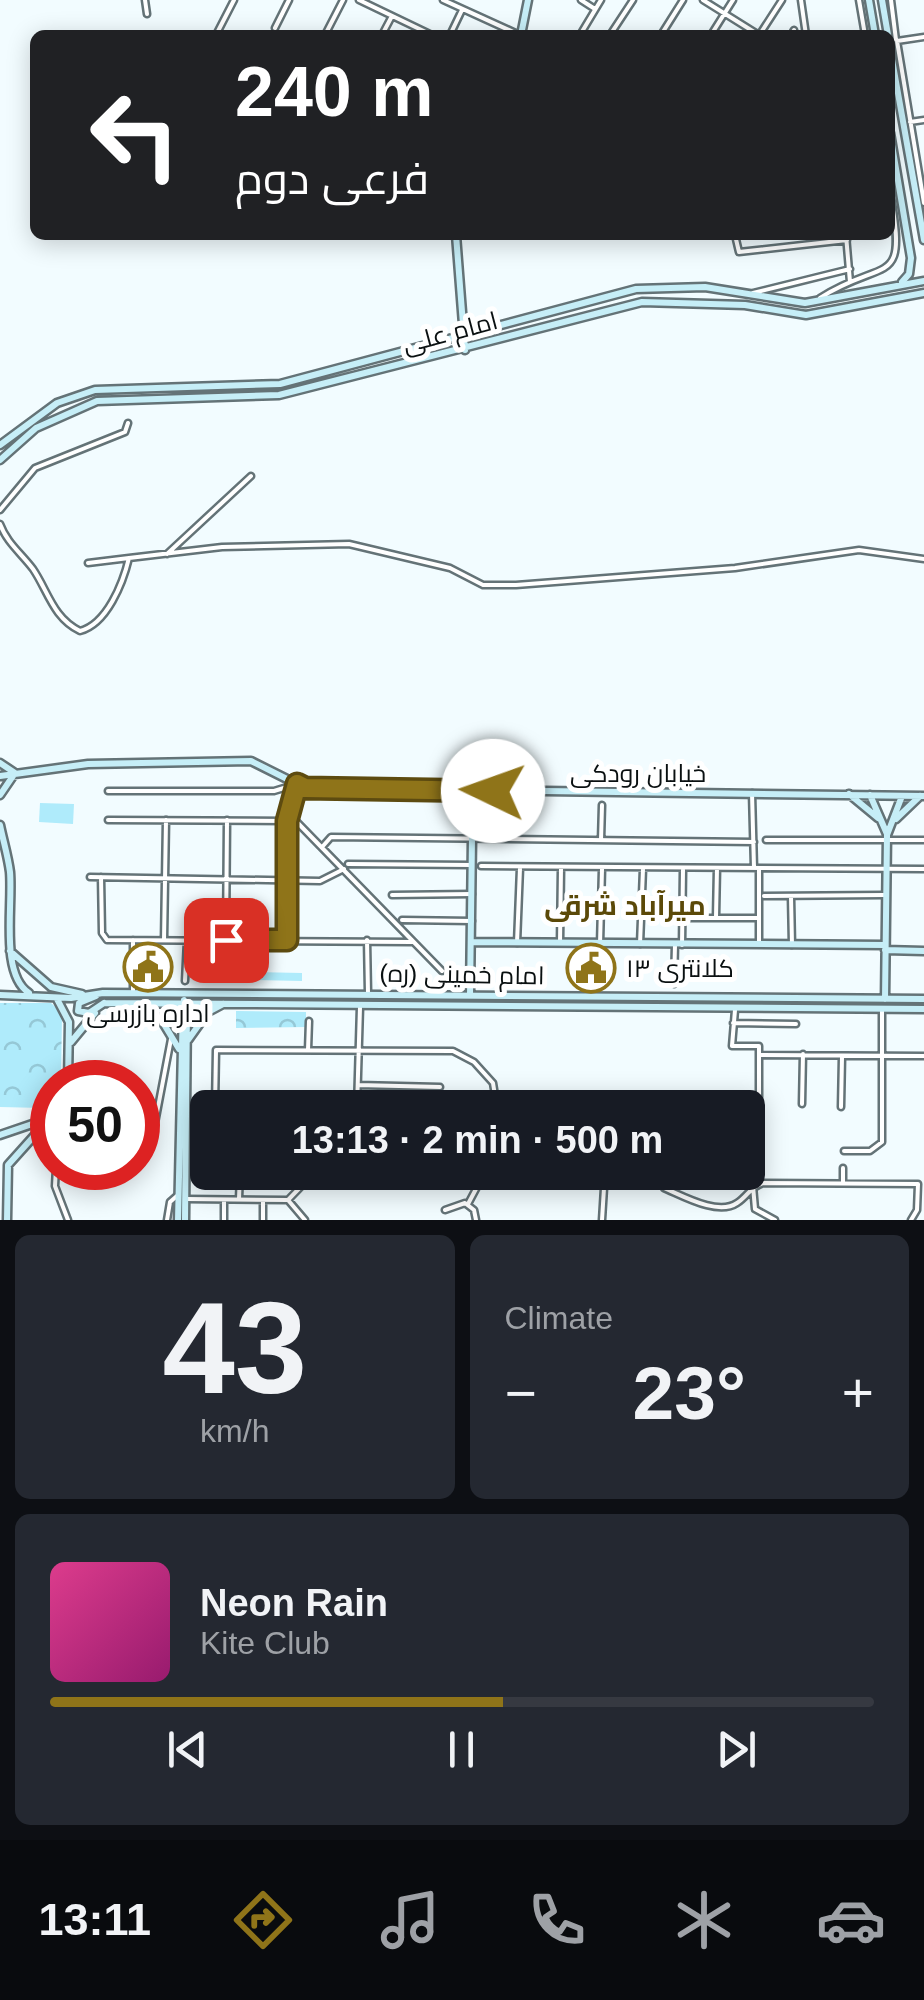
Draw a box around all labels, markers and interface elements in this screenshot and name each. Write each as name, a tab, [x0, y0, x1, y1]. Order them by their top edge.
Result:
text: 240 m	[235, 53, 433, 131]
icon: left	[70, 70, 200, 200]
text: فرعی دوم	[235, 153, 429, 204]
street label: امام علی	[399, 306, 502, 362]
position arrow	[441, 739, 545, 843]
street label: خیابان رودکی	[570, 759, 706, 788]
district label: میرآباد شرقی	[544, 890, 706, 922]
pin	[184, 898, 269, 983]
icon: arrive	[199, 913, 254, 968]
public building icon: اداره بازرسی	[122, 941, 174, 993]
public building icon: کلانتری ۱۳	[565, 942, 617, 994]
place label: کلانتری ۱۳	[626, 954, 734, 983]
street label: امام خمینی (ره)	[379, 959, 545, 993]
place label: اداره بازرسی	[86, 999, 210, 1028]
speed limit sign: 50	[30, 1060, 160, 1190]
text: 13:13 · 2 min · 500 m	[292, 1119, 663, 1161]
text: 43	[162, 1275, 307, 1421]
text: Climate	[505, 1300, 613, 1336]
text: 23°	[633, 1351, 746, 1435]
text: −	[505, 1362, 537, 1424]
text: +	[842, 1362, 874, 1424]
text: km/h	[200, 1413, 269, 1449]
text: Neon Rain	[200, 1582, 388, 1624]
text: Kite Club	[200, 1625, 330, 1661]
icon: previous	[160, 1722, 215, 1777]
icon: pause	[434, 1722, 489, 1777]
icon: next	[709, 1722, 764, 1777]
icon: directions	[228, 1885, 298, 1955]
icon: music	[375, 1885, 445, 1955]
icon: phone	[522, 1885, 592, 1955]
icon: climate	[669, 1885, 739, 1955]
icon: car	[816, 1885, 886, 1955]
text: 13:11	[38, 1894, 151, 1945]

